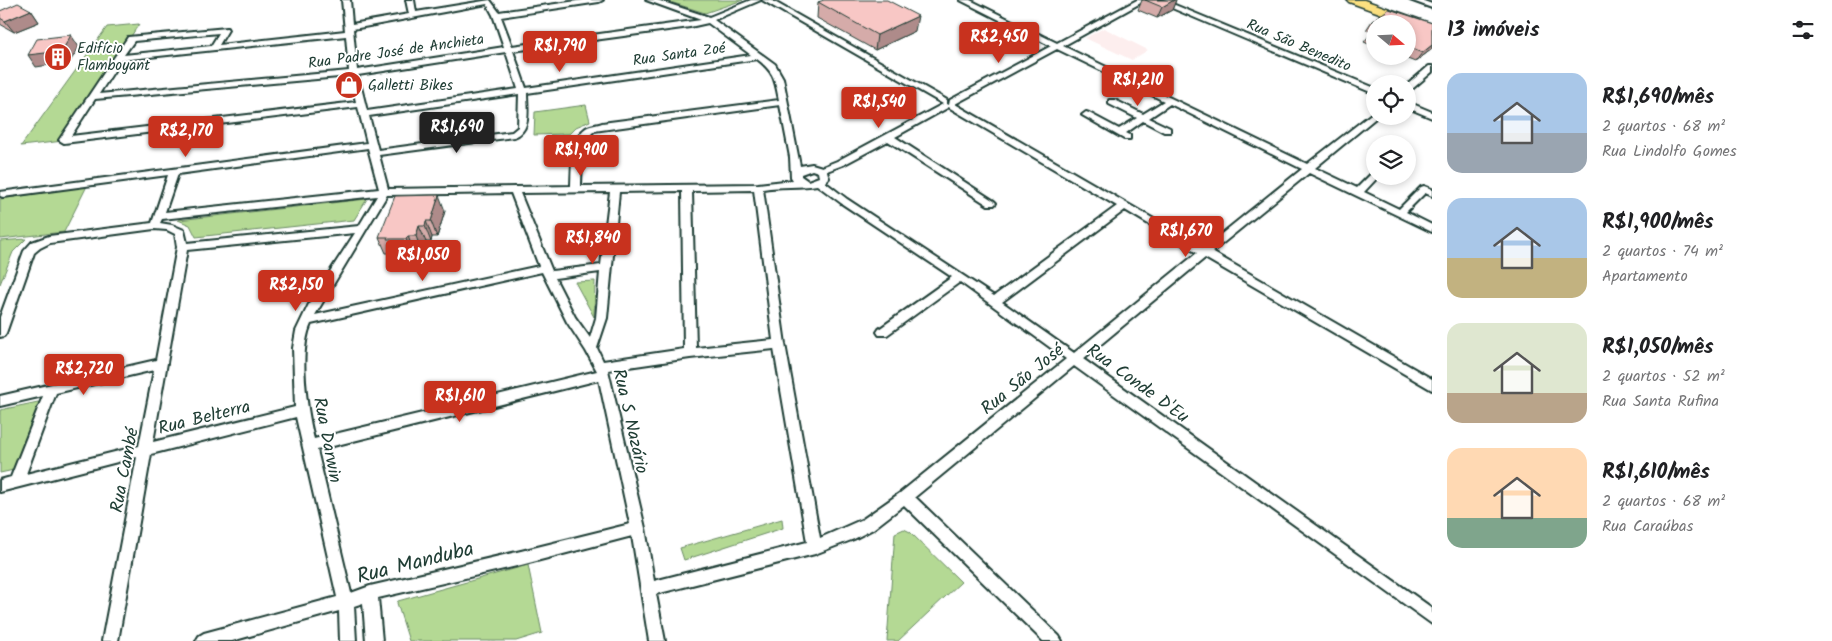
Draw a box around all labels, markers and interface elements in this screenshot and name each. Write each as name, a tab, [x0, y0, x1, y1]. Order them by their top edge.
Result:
street label: Rua São Benedito	[1243, 13, 1355, 79]
text: 13 imóveis	[1447, 14, 1539, 47]
north arrow	[1366, 15, 1416, 65]
map controls	[1366, 15, 1416, 185]
icon: filters	[1789, 16, 1817, 44]
pin: R$2,450	[953, 22, 1045, 64]
text: R$2,450	[970, 25, 1028, 50]
street label: Rua Padre José de Anchieta	[307, 28, 486, 76]
pin: R$1,790	[514, 30, 606, 73]
text: R$1,790	[534, 34, 586, 59]
street label: Rua Santa Zoé	[631, 36, 729, 73]
place label: Edifício Flamboyant	[77, 37, 150, 78]
building icon: Edifício Flamboyant	[43, 42, 73, 72]
pin: R$1,210	[1092, 64, 1184, 107]
text: R$1,210	[1113, 68, 1163, 93]
shop icon: Galletti Bikes	[334, 70, 364, 100]
place label: Galletti Bikes	[368, 74, 453, 98]
button: locate	[1366, 75, 1416, 125]
text: R$1,690/mês	[1602, 81, 1714, 114]
pin: R$1,540	[833, 86, 925, 129]
text: R$1,540	[852, 90, 906, 115]
icon: home	[1487, 93, 1547, 153]
pin: R$1,690	[411, 112, 503, 154]
text: 2 quartos · 68 m²	[1602, 114, 1725, 139]
text: R$1,690	[430, 115, 484, 140]
pin: R$2,170	[140, 116, 232, 158]
text: R$2,170	[159, 119, 213, 144]
pin: R$1,900	[535, 134, 627, 177]
button: layers	[1366, 135, 1416, 185]
text: R$1,900	[555, 138, 607, 163]
text: Rua Lindolfo Gomes	[1602, 139, 1737, 164]
text: R$1,900/mês	[1602, 206, 1714, 239]
pin: R$1,670	[1140, 216, 1232, 258]
icon: home	[1487, 218, 1547, 278]
text: R$1,670	[1160, 219, 1212, 244]
pin: R$1,840	[547, 222, 639, 265]
text: R$1,840	[566, 226, 620, 251]
text: 2 quartos · 74 m²	[1602, 239, 1723, 264]
pin: R$1,050	[377, 240, 469, 282]
text: R$1,050	[397, 243, 449, 268]
text: Apartamento	[1602, 264, 1688, 289]
pin: R$2,150	[250, 270, 342, 312]
text: R$2,150	[269, 273, 323, 298]
text: R$1,050/mês	[1602, 331, 1714, 364]
street label: Rua São José	[975, 337, 1072, 423]
street label: Rua Conde D'Eu	[1080, 337, 1195, 432]
icon: home	[1487, 343, 1547, 403]
pin: R$2,720	[38, 354, 130, 396]
text: R$2,720	[55, 357, 113, 382]
text: 2 quartos · 52 m²	[1602, 364, 1725, 389]
street label: Rua S Nazário	[603, 366, 656, 477]
pin: R$1,610	[414, 380, 506, 423]
text: R$1,610	[435, 384, 485, 409]
text: Rua Santa Rufina	[1602, 389, 1719, 414]
street label: Rua Belterra	[155, 393, 254, 444]
street label: Rua Darwin	[304, 395, 349, 486]
street label: Rua Cambé	[103, 424, 148, 515]
text: R$1,610/mês	[1602, 456, 1710, 489]
icon: home	[1487, 468, 1547, 528]
text: 2 quartos · 68 m²	[1602, 489, 1725, 514]
text: Rua Caraúbas	[1602, 514, 1693, 539]
street label: Rua Manduba	[353, 533, 477, 594]

